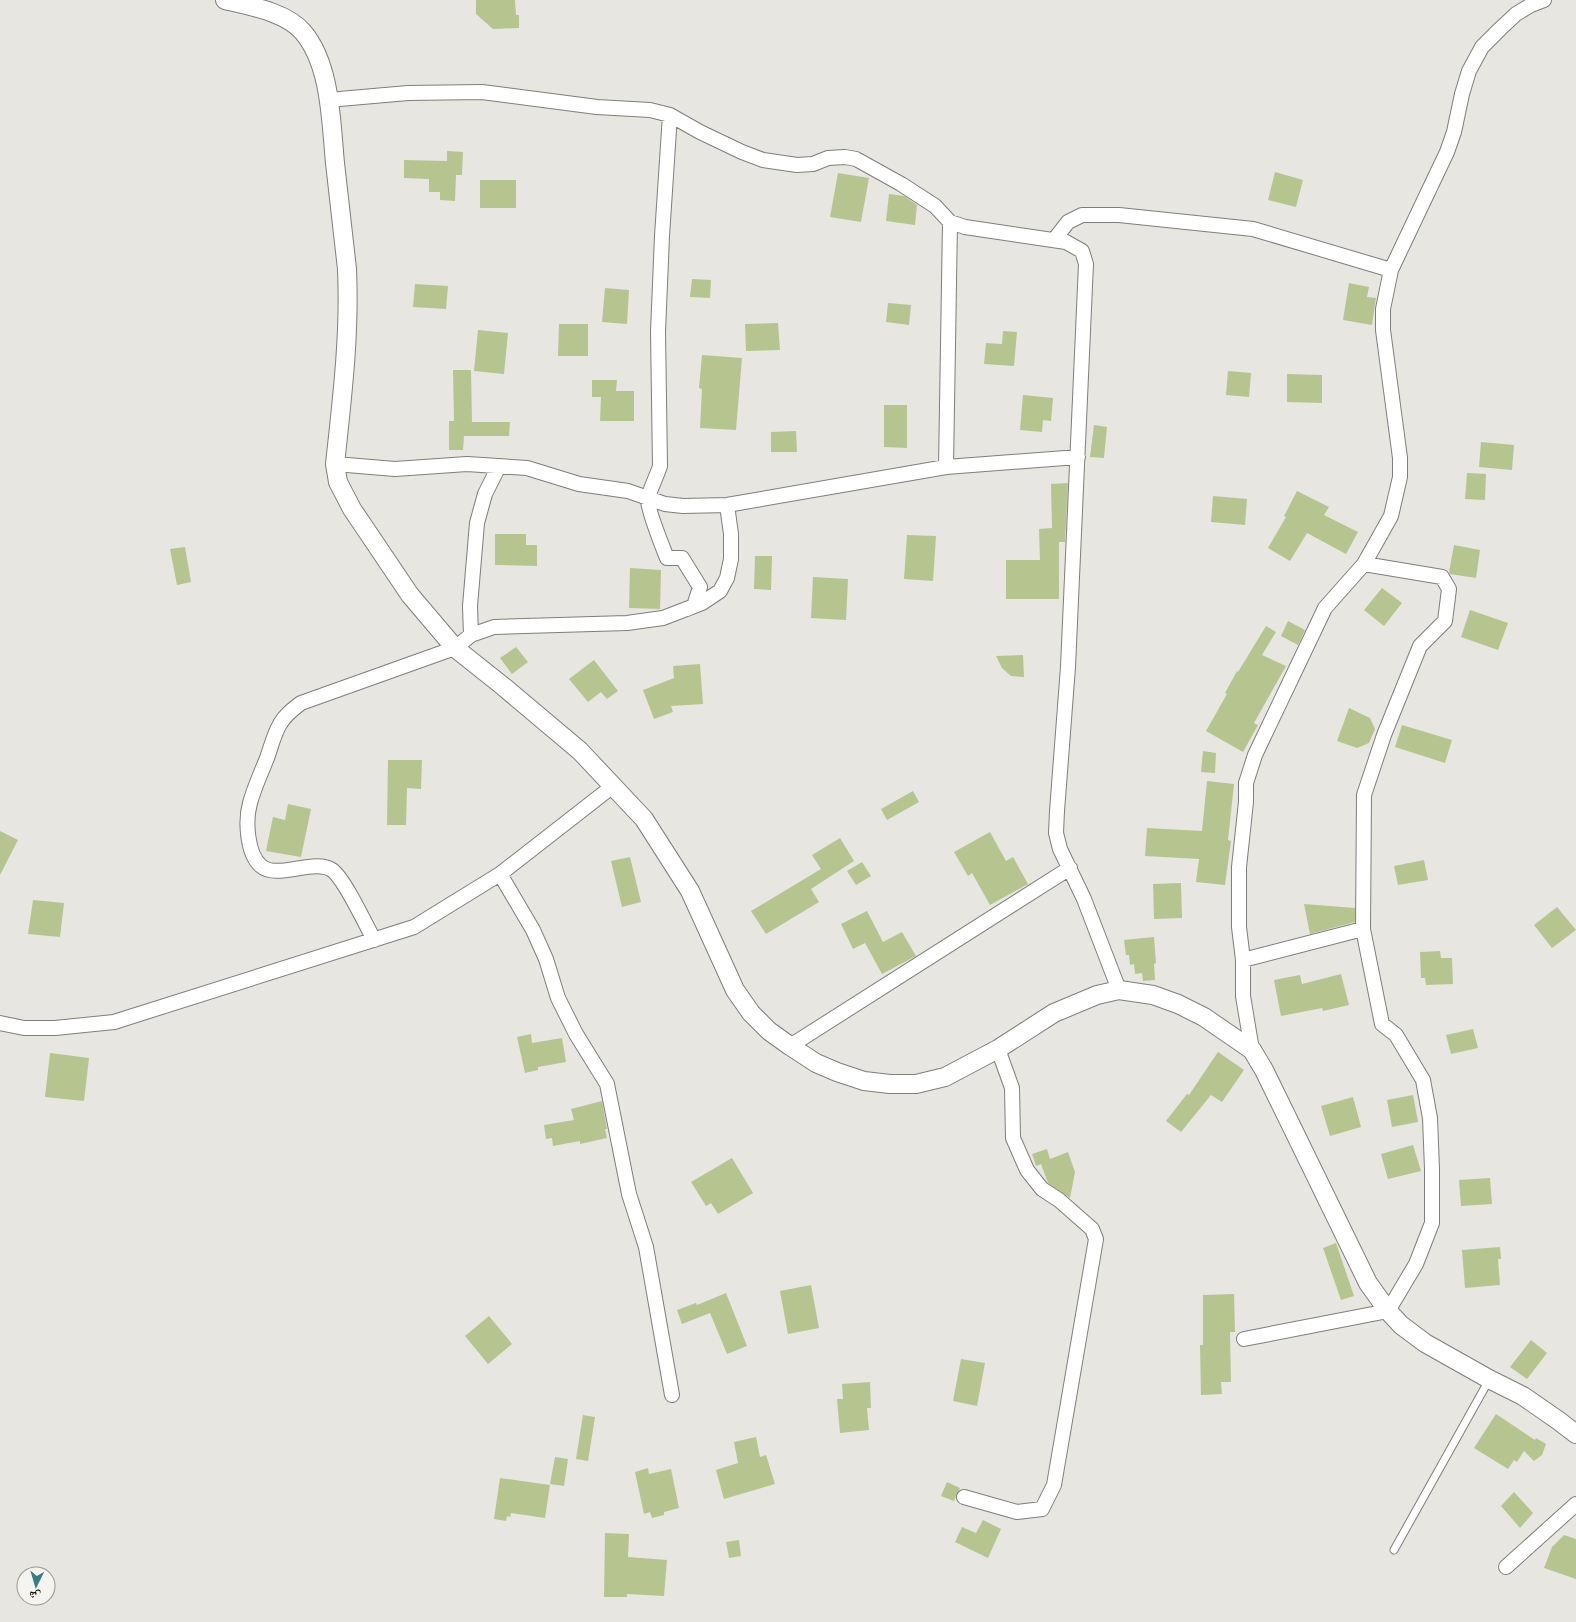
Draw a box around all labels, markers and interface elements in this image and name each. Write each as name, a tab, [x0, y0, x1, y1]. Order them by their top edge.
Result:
north arrow	[16, 1566, 56, 1606]
text: ش	[28, 1587, 42, 1602]

